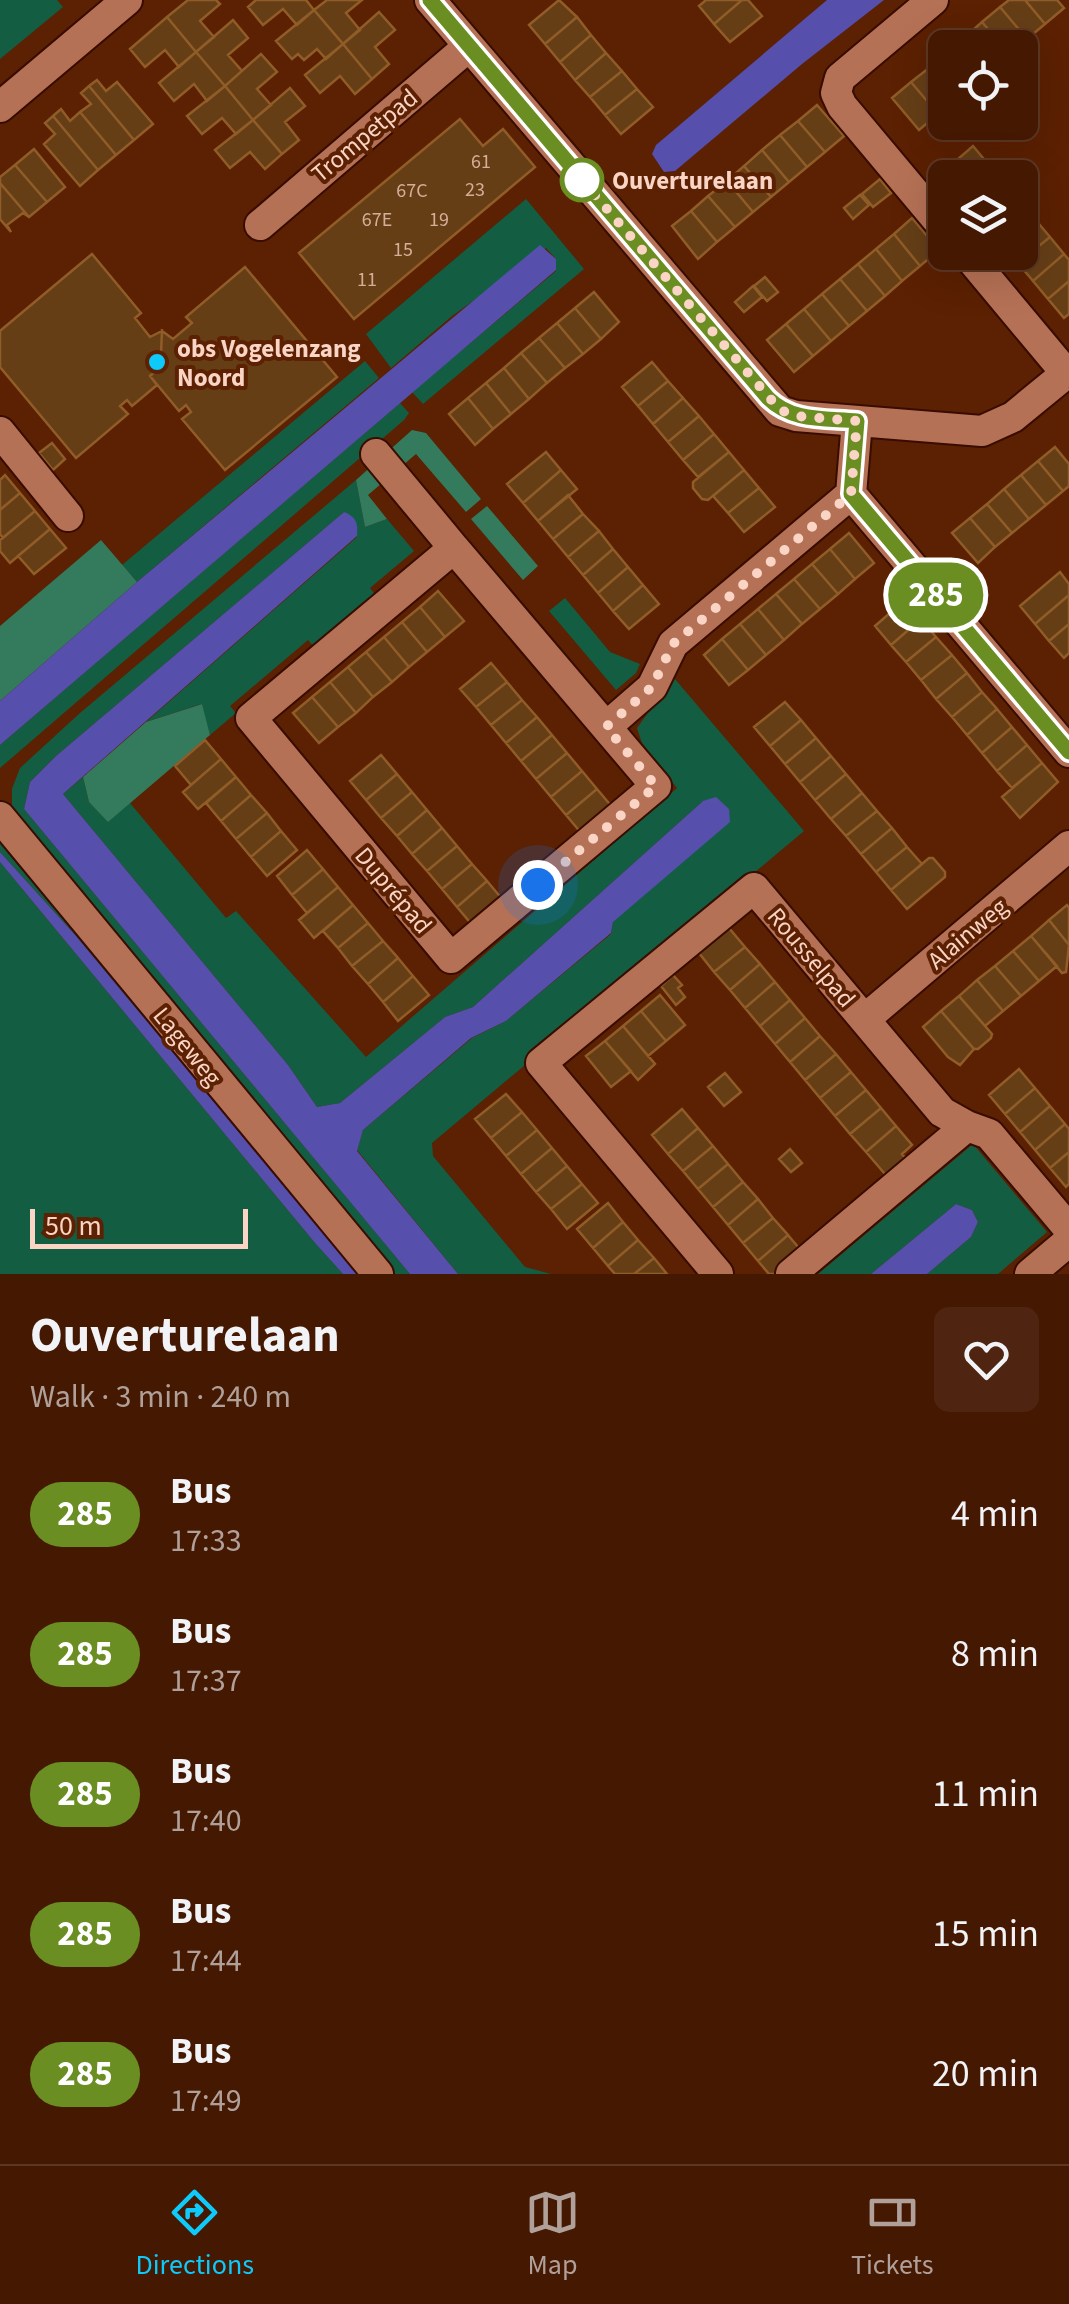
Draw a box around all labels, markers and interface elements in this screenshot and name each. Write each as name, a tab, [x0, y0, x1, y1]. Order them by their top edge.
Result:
map controls	[928, 30, 1038, 270]
button: locate	[928, 30, 1038, 140]
street label: Trompetpad	[303, 80, 426, 191]
house number: 61	[471, 148, 491, 176]
marker: Ouverturelaan	[561, 159, 603, 201]
button: layers	[928, 160, 1038, 270]
place label: Ouverturelaan	[612, 163, 773, 199]
house number: 23	[465, 176, 485, 204]
house number: 67C	[396, 177, 428, 205]
house number: 67E	[362, 206, 392, 234]
house number: 19	[429, 206, 449, 234]
house number: 15	[393, 236, 413, 264]
house number: 11	[357, 266, 377, 294]
place label: obs Vogelenzang Noord	[177, 331, 361, 396]
marker: obs Vogelenzang Noord	[146, 351, 168, 373]
line badge: 285	[878, 562, 994, 628]
text: 285	[908, 570, 964, 620]
street label: Duprépad	[346, 839, 440, 942]
your location	[513, 860, 563, 910]
street label: Alainweg	[920, 889, 1016, 978]
street label: Rousselpad	[759, 900, 864, 1016]
street label: Lageweg	[144, 999, 230, 1094]
scale bar	[30, 1204, 248, 1248]
text: 50 m	[45, 1206, 102, 1246]
text: Ouverturelaan	[30, 1302, 340, 1370]
button: heart	[934, 1307, 1039, 1412]
text: Walk · 3 min · 240 m	[30, 1374, 291, 1420]
text: Bus	[170, 1464, 231, 1518]
text: 4 min	[951, 1487, 1039, 1541]
text: 285	[57, 1489, 113, 1539]
text: 17:33	[170, 1518, 242, 1564]
text: Bus	[170, 1604, 231, 1658]
text: 8 min	[951, 1627, 1039, 1681]
text: 285	[57, 1629, 113, 1679]
text: 17:37	[170, 1658, 242, 1704]
text: Bus	[170, 1744, 231, 1798]
text: 11 min	[932, 1767, 1039, 1821]
text: 285	[57, 1769, 113, 1819]
text: 17:40	[170, 1798, 242, 1844]
text: Bus	[170, 1884, 231, 1938]
text: 15 min	[932, 1907, 1039, 1961]
text: 285	[57, 1909, 113, 1959]
text: 17:44	[170, 1938, 242, 1984]
text: Bus	[170, 2024, 231, 2078]
text: 20 min	[932, 2047, 1039, 2101]
text: 285	[57, 2049, 113, 2099]
text: 17:49	[170, 2078, 242, 2124]
tab: Directions	[135, 2185, 254, 2285]
tab: Map	[525, 2185, 580, 2285]
tab: Tickets	[851, 2185, 934, 2285]

